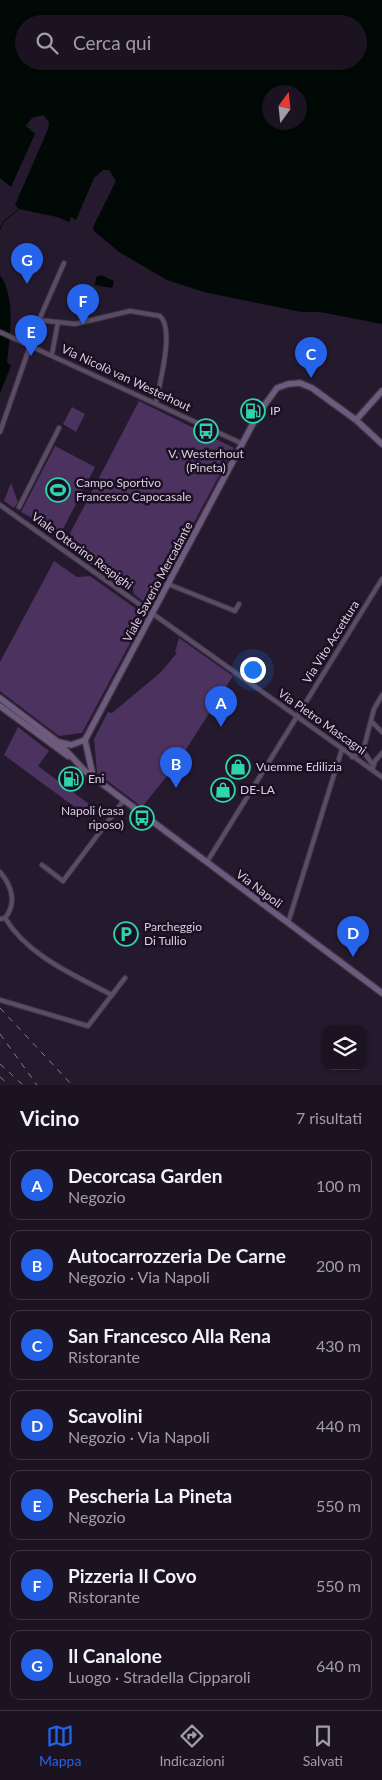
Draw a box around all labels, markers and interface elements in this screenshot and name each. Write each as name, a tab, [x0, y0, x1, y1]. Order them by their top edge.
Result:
search box	[15, 15, 367, 70]
icon: search	[33, 29, 61, 57]
text: Cerca qui	[73, 31, 151, 54]
north arrow	[262, 85, 307, 130]
pin: G	[11, 243, 43, 284]
pin: F	[67, 284, 99, 325]
pin: E	[15, 315, 47, 356]
pin: C	[295, 337, 327, 378]
street label: Via Nicolò van Westerhout	[59, 341, 194, 414]
fuel station icon: IP	[240, 398, 266, 424]
place label: IP	[270, 403, 281, 418]
bus stop icon: V. Westerhout (Pineta)	[193, 418, 219, 444]
place label: V. Westerhout (Pineta)	[168, 446, 245, 475]
place label: Campo Sportivo Francesco Capocasale	[76, 475, 191, 504]
sports icon: Campo Sportivo Francesco Capocasale	[45, 477, 71, 503]
street label: Viale Ottorino Respighi	[29, 509, 136, 592]
street label: Viale Saverio Mercadante	[119, 519, 196, 644]
street label: Via Vito Accettura	[299, 597, 362, 686]
your location	[240, 657, 266, 683]
pin: A	[205, 686, 237, 727]
street label: Via Pietro Mascagni	[275, 686, 369, 758]
pin: B	[160, 747, 192, 788]
shop icon: Vuemme Edilizia	[225, 754, 251, 780]
place label: Vuemme Edilizia	[256, 759, 342, 774]
fuel station icon: Eni	[58, 766, 84, 792]
place label: Eni	[88, 771, 104, 786]
shop icon: DE-LA	[210, 777, 236, 803]
place label: DE-LA	[240, 782, 276, 797]
place label: Napoli (casa riposo)	[61, 803, 124, 832]
bus stop icon: Napoli (casa riposo)	[129, 805, 155, 831]
street label: Via Napoli	[233, 866, 286, 911]
pin: D	[337, 916, 369, 957]
place label: Parcheggio Di Tullio	[144, 919, 202, 948]
parking icon: Parcheggio Di Tullio	[113, 921, 139, 947]
map controls	[322, 1025, 367, 1070]
button: layers	[322, 1025, 367, 1070]
text: Vicino	[20, 1105, 79, 1130]
text: 7 risultati	[296, 1108, 362, 1127]
text: Decorcasa Garden	[68, 1164, 222, 1187]
text: A	[31, 1176, 43, 1195]
text: 100 m	[316, 1176, 361, 1195]
text: Negozio	[68, 1187, 126, 1206]
text: Autocarrozzeria De Carne	[68, 1244, 286, 1267]
text: B	[32, 1256, 42, 1275]
text: 200 m	[316, 1256, 361, 1275]
text: Negozio · Via Napoli	[68, 1267, 210, 1286]
text: San Francesco Alla Rena	[68, 1324, 271, 1347]
text: C	[32, 1336, 42, 1355]
text: 430 m	[316, 1336, 361, 1355]
text: Ristorante	[68, 1347, 140, 1366]
text: Scavolini	[68, 1404, 143, 1427]
text: D	[31, 1416, 43, 1435]
text: 440 m	[316, 1416, 361, 1435]
text: Negozio · Via Napoli	[68, 1427, 210, 1446]
text: Pescheria La Pineta	[68, 1484, 232, 1507]
text: E	[32, 1496, 42, 1515]
text: 550 m	[316, 1496, 361, 1515]
text: Negozio	[68, 1507, 126, 1526]
text: Pizzeria Il Covo	[68, 1564, 197, 1587]
text: F	[32, 1576, 42, 1595]
text: 550 m	[316, 1576, 361, 1595]
text: Ristorante	[68, 1587, 140, 1606]
text: Il Canalone	[68, 1644, 162, 1667]
text: G	[31, 1656, 43, 1675]
text: 640 m	[316, 1656, 361, 1675]
text: Luogo · Stradella Cipparoli	[68, 1667, 251, 1686]
tab: Mappa	[39, 1722, 81, 1769]
tab: Indicazioni	[159, 1722, 225, 1769]
tab: Salvati	[303, 1722, 343, 1769]

